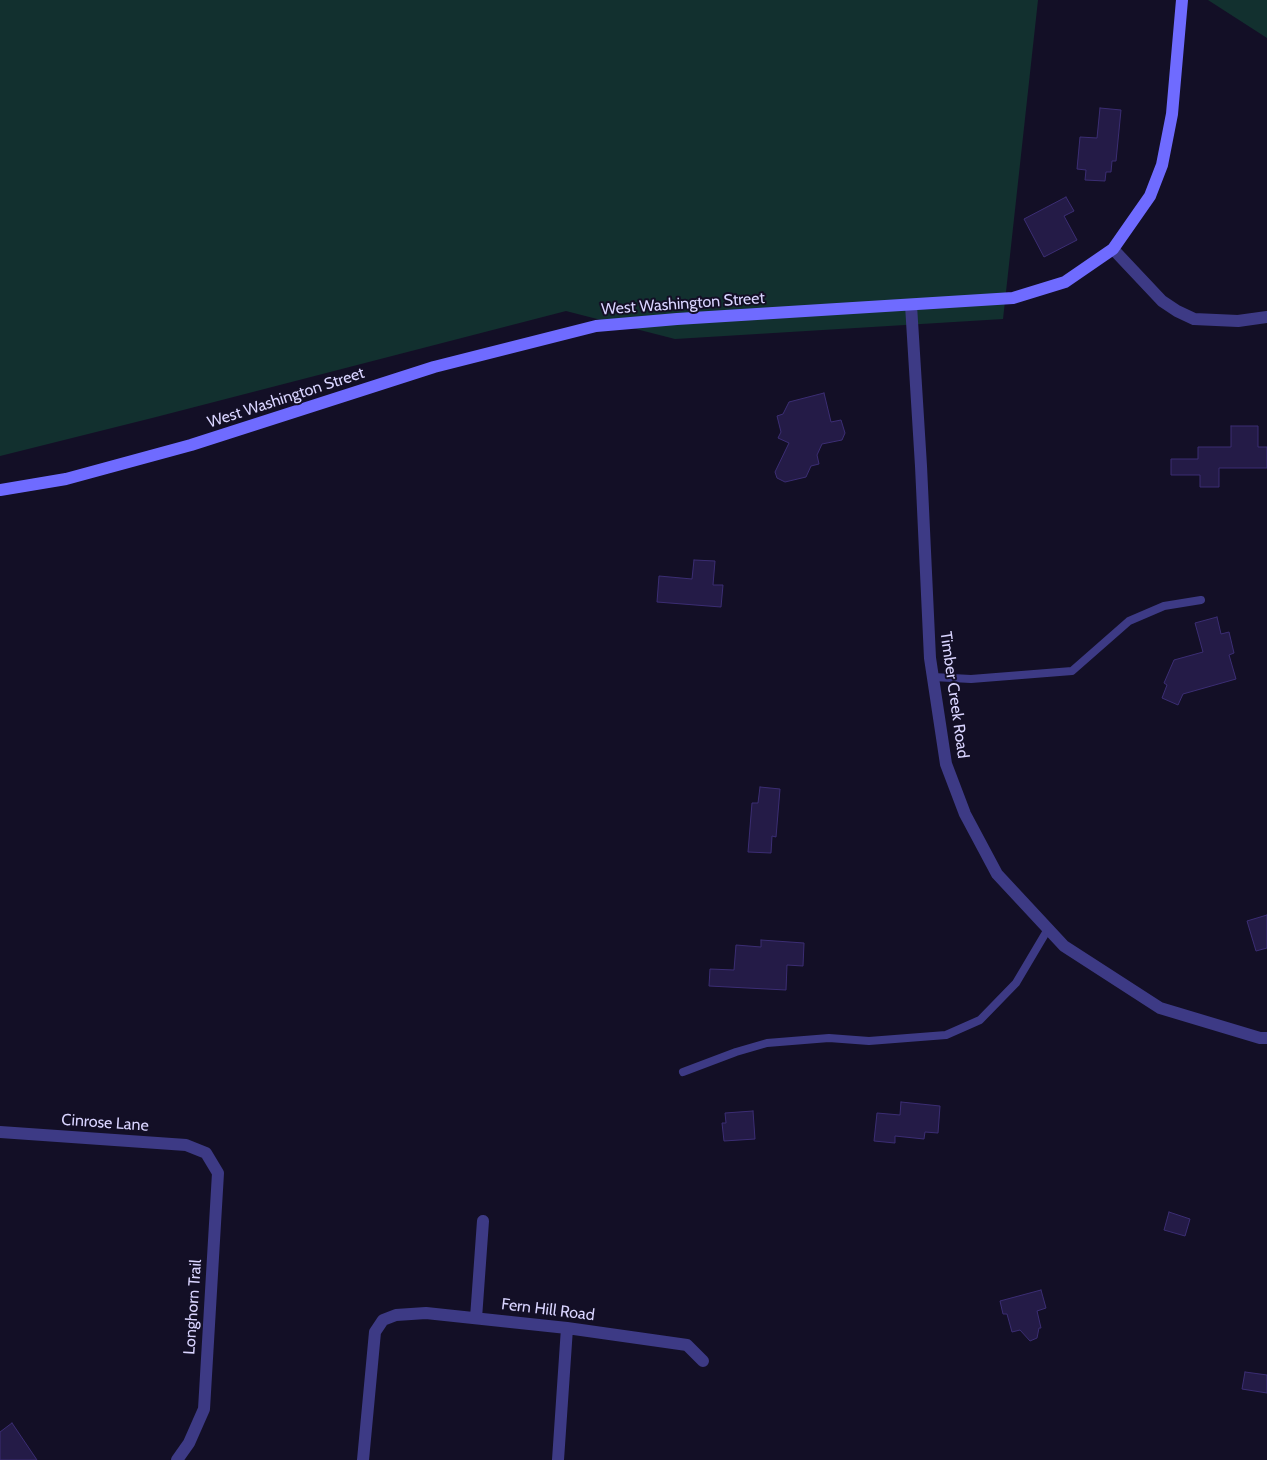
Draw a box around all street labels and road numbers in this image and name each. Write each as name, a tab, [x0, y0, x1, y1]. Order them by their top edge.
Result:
street label: West Washington Street	[601, 289, 765, 319]
street label: West Washington Street	[205, 364, 367, 432]
street label: Timber Creek Road	[936, 630, 972, 760]
street label: Cinrose Lane	[61, 1110, 149, 1136]
street label: Longhorn Trail	[180, 1259, 206, 1355]
street label: Fern Hill Road	[500, 1295, 596, 1325]

